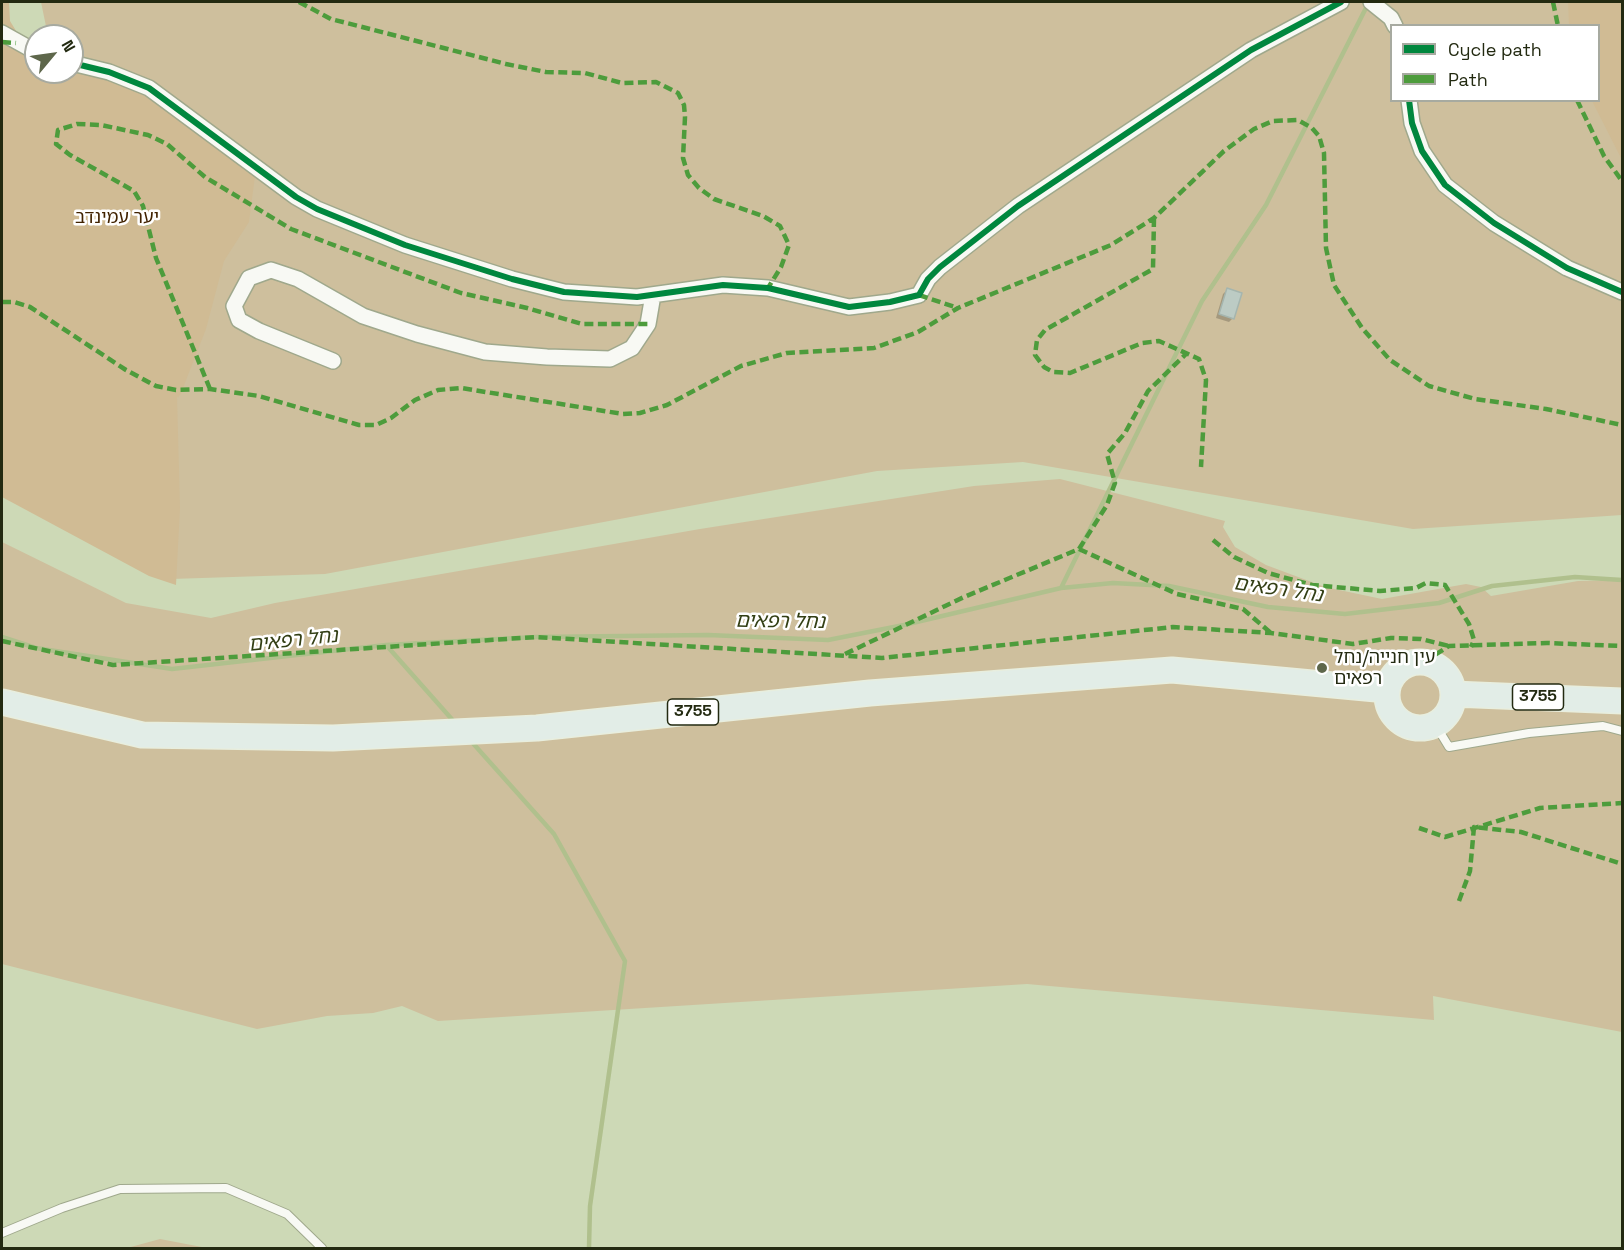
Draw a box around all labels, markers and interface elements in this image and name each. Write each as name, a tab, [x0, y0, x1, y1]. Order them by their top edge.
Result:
north arrow	[24, 24, 84, 84]
legend	[1390, 24, 1600, 102]
text: N	[57, 36, 80, 56]
text: Cycle path	[1448, 38, 1542, 61]
text: Path	[1448, 68, 1488, 91]
park label: יער עמינדב	[75, 207, 159, 229]
water label: נחל רפאים	[1232, 572, 1324, 608]
water label: נחל רפאים	[735, 609, 825, 635]
water label: נחל רפאים	[247, 624, 339, 658]
place label: עין חנייה/נחל רפאים	[1334, 647, 1435, 690]
marker: עין חנייה/נחל רפאים	[1315, 661, 1329, 675]
road number: 3755	[1512, 684, 1564, 710]
road number: 3755	[668, 699, 718, 725]

